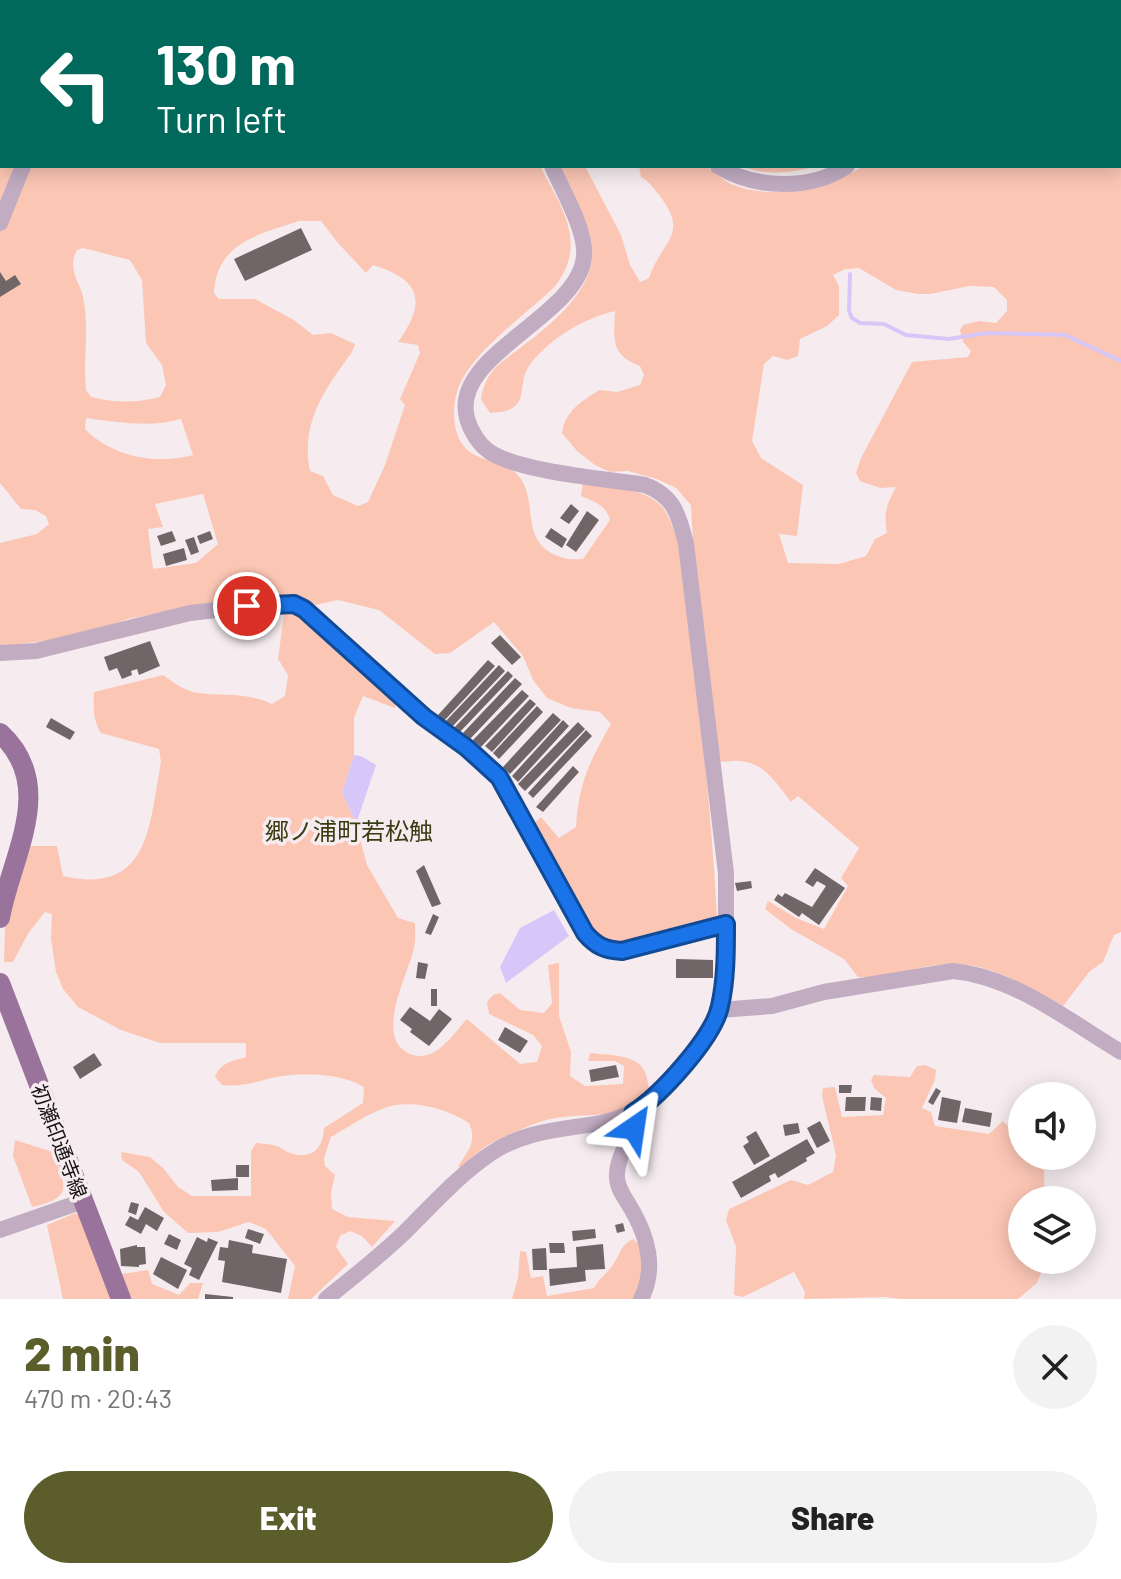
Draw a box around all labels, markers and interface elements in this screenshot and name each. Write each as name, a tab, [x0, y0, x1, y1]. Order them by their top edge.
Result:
text: 130 m	[156, 29, 296, 96]
icon: left	[24, 32, 128, 136]
text: Turn left	[156, 97, 287, 140]
pin	[213, 572, 281, 640]
icon: arrive	[225, 584, 269, 628]
district label: 郷ノ浦町若松触	[265, 816, 433, 845]
street label: 初瀬印通寺線	[27, 1081, 93, 1201]
map controls	[1008, 1082, 1096, 1274]
button: sound	[1008, 1082, 1096, 1170]
position arrow	[592, 1086, 676, 1170]
button: layers	[1008, 1186, 1096, 1274]
text: 2 min	[24, 1323, 140, 1381]
button: close	[1013, 1325, 1097, 1409]
text: 470 m · 20:43	[24, 1382, 172, 1413]
button: Exit	[24, 1471, 553, 1563]
button: Share	[569, 1471, 1097, 1563]

